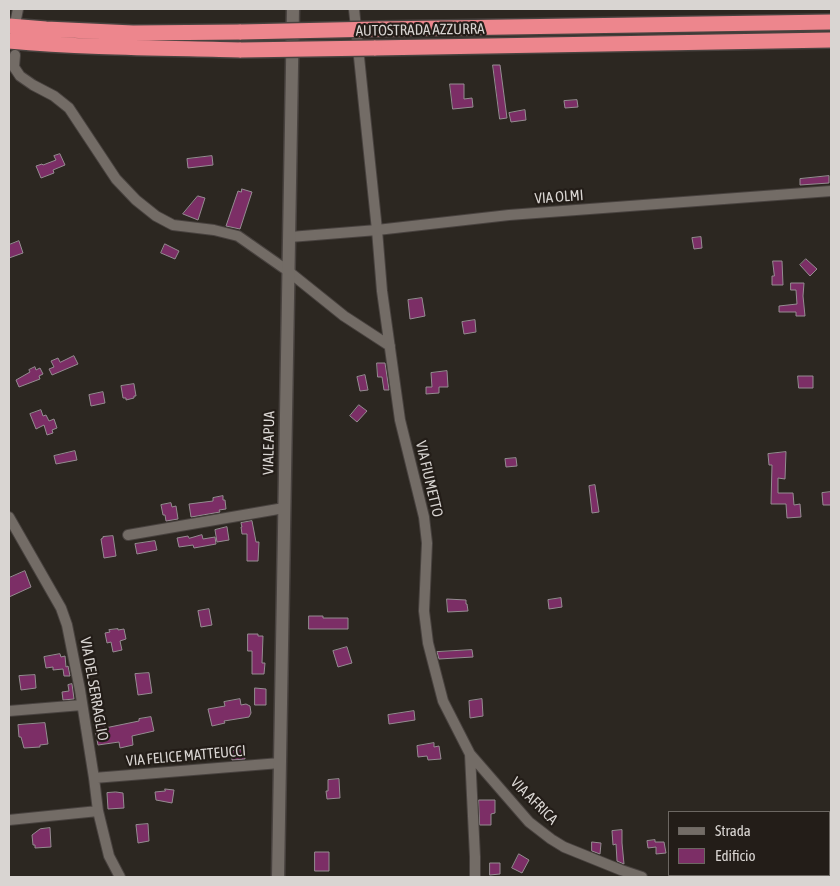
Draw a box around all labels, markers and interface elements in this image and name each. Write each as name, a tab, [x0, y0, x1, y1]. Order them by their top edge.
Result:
street label: AUTOSTRADA AZZURRA	[355, 20, 485, 40]
street label: VIA OLMI	[534, 186, 584, 208]
street label: VIALE APUA	[259, 411, 279, 475]
street label: VIA FIUMETTO	[412, 439, 446, 519]
street label: VIA DEL SERRAGLIO	[76, 636, 112, 742]
street label: VIA FELICE MATTEUCCI	[125, 742, 247, 770]
street label: VIA AFRICA	[507, 774, 561, 828]
legend	[668, 811, 830, 876]
text: Strada	[715, 822, 751, 839]
text: Edificio	[715, 847, 756, 864]

